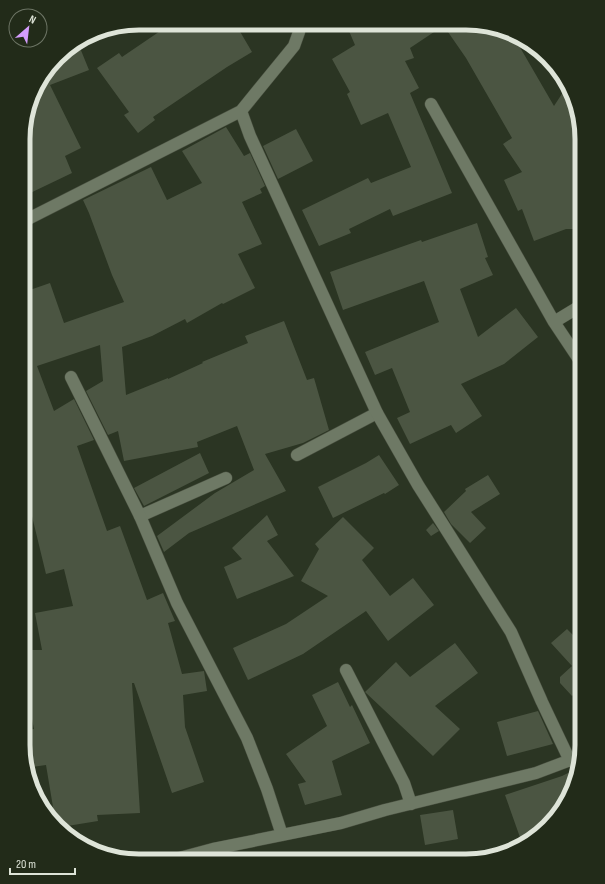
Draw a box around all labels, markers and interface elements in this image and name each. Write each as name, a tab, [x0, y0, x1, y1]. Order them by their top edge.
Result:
north arrow	[8, 8, 48, 48]
text: N	[27, 12, 38, 27]
scale bar	[10, 850, 75, 876]
text: 20 m	[16, 857, 36, 872]

